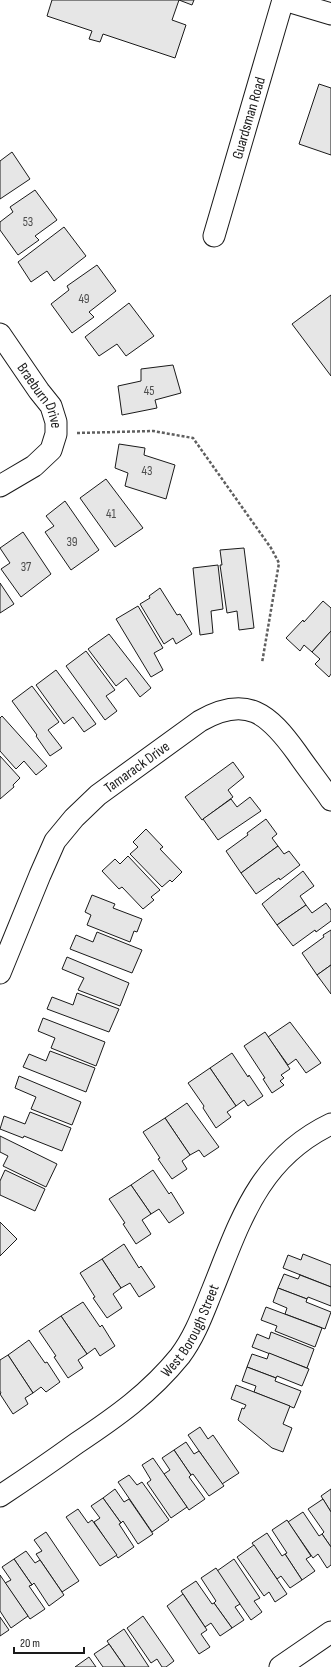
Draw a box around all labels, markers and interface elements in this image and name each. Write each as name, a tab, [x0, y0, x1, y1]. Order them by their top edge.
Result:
street label: Guardsman Road	[228, 75, 270, 161]
house number: 53	[23, 214, 33, 230]
house number: 49	[78, 291, 90, 307]
street label: Braeburn Drive	[13, 359, 65, 428]
house number: 45	[144, 383, 154, 399]
house number: 43	[142, 463, 152, 479]
house number: 41	[106, 506, 116, 522]
house number: 39	[66, 534, 78, 550]
house number: 37	[21, 559, 32, 575]
street label: Tamarack Drive	[101, 737, 174, 797]
street label: West Borough Street	[157, 1281, 224, 1381]
scale bar	[14, 1629, 84, 1655]
text: 20 m	[20, 1636, 40, 1651]

